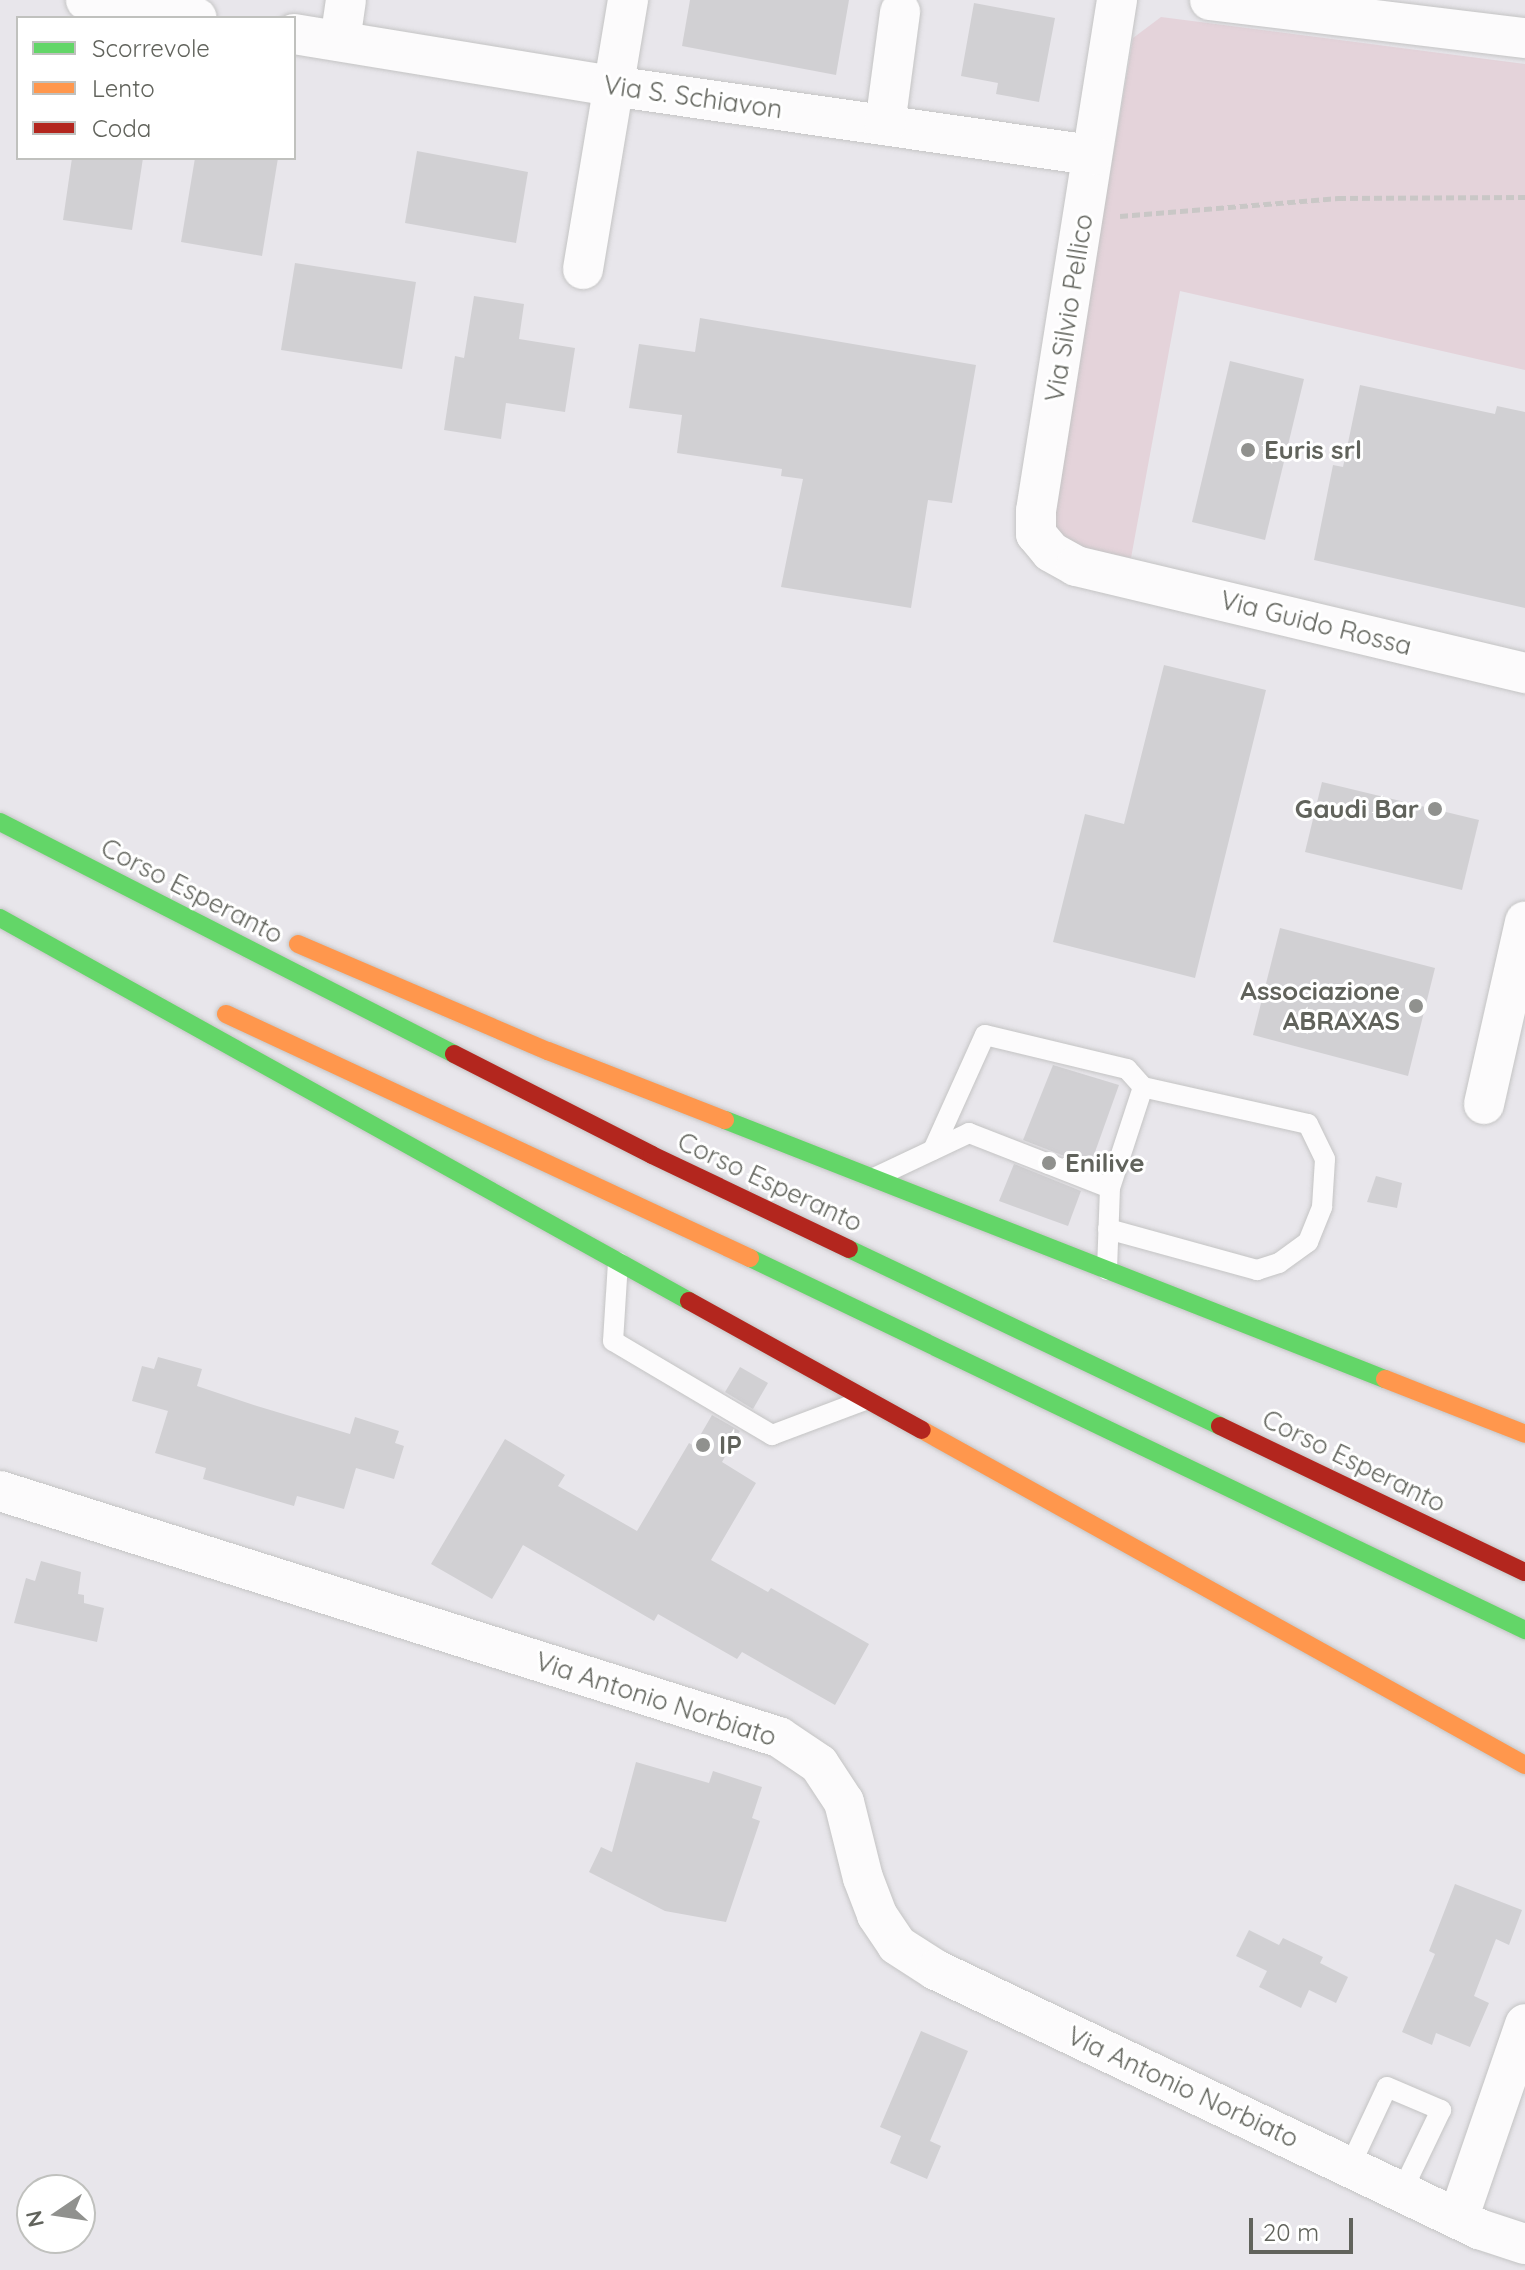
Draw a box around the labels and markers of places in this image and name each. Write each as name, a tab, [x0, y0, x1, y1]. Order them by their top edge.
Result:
place label: Euris srl	[1264, 434, 1362, 466]
marker: Euris srl	[1239, 441, 1257, 459]
place label: Gaudi Bar	[1295, 793, 1419, 825]
marker: Gaudi Bar	[1426, 800, 1444, 818]
place label: Associazione ABRAXAS	[1240, 975, 1400, 1036]
marker: Associazione ABRAXAS	[1407, 997, 1425, 1015]
place label: Enilive	[1065, 1147, 1144, 1179]
marker: Enilive	[1040, 1154, 1058, 1172]
place label: IP	[719, 1429, 742, 1461]
marker: IP	[694, 1436, 712, 1454]

